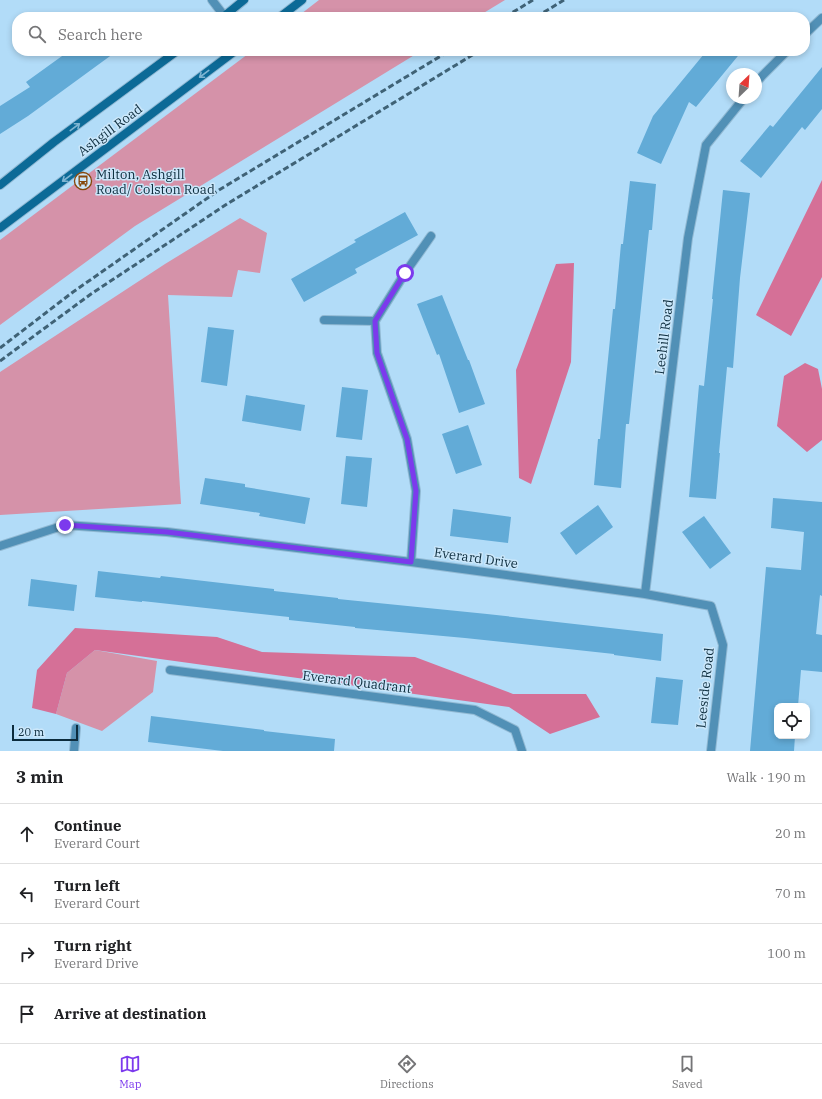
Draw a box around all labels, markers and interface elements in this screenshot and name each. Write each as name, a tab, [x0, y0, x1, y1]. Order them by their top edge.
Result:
search box	[12, 12, 810, 56]
icon: search	[26, 23, 48, 45]
text: Search here	[58, 25, 143, 44]
north arrow	[726, 68, 762, 104]
one-way arrow	[198, 70, 209, 79]
street label: Ashgill Road	[74, 100, 146, 160]
one-way arrow	[69, 123, 80, 131]
place label: Milton, Ashgill Road/ Colston Road	[96, 166, 215, 198]
bus stop icon: Milton, Ashgill Road/ Colston Road	[73, 171, 93, 191]
one-way arrow	[61, 174, 72, 182]
route start	[396, 264, 414, 282]
street label: Leehill Road	[651, 298, 677, 376]
route end	[56, 516, 74, 534]
street label: Everard Drive	[433, 544, 519, 572]
street label: Leeside Road	[692, 647, 718, 729]
street label: Everard Quadrant	[302, 667, 413, 697]
map controls	[774, 703, 810, 739]
button: locate	[774, 703, 810, 739]
scale bar	[12, 723, 78, 742]
text: 20 m	[18, 725, 44, 739]
text: 3 min	[16, 766, 64, 788]
text: Walk · 190 m	[727, 769, 806, 786]
text: Continue	[54, 816, 121, 835]
icon: ahead	[16, 823, 38, 845]
text: 20 m	[775, 825, 806, 842]
text: Everard Court	[54, 835, 140, 852]
text: Turn left	[54, 876, 120, 895]
icon: left	[16, 883, 38, 905]
text: 70 m	[775, 885, 806, 902]
text: Everard Court	[54, 895, 140, 912]
text: Turn right	[54, 936, 132, 955]
icon: right	[16, 943, 38, 965]
text: 100 m	[767, 945, 806, 962]
text: Everard Drive	[54, 955, 138, 972]
icon: arrive	[16, 1003, 38, 1025]
text: Arrive at destination	[54, 1004, 206, 1023]
tab: Map	[119, 1053, 142, 1091]
tab: Directions	[380, 1053, 434, 1091]
tab: Saved	[672, 1053, 703, 1091]

